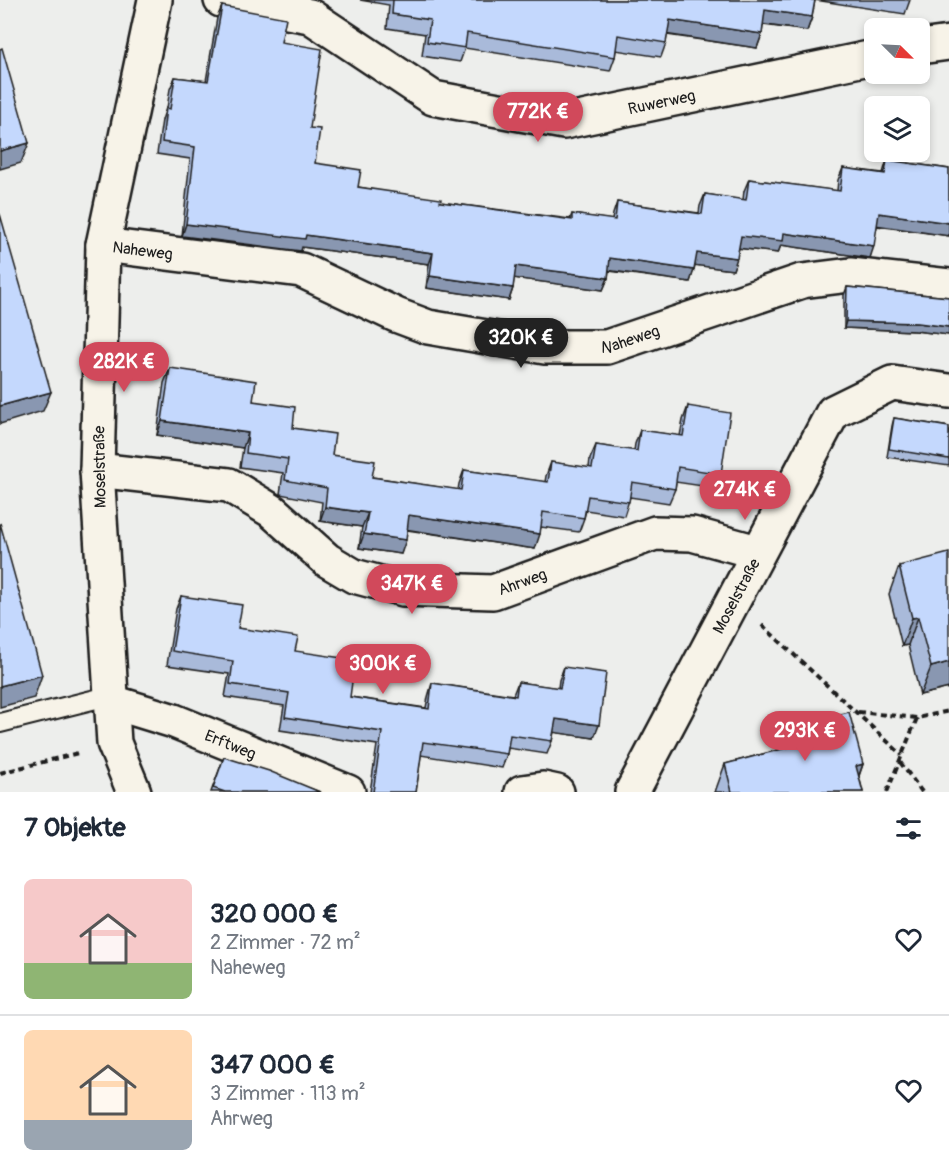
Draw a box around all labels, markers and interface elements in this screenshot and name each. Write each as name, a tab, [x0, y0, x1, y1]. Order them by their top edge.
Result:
north arrow	[864, 18, 930, 84]
map controls	[864, 18, 930, 162]
street label: Ruwerweg	[626, 86, 697, 119]
pin: 772K €	[489, 92, 587, 143]
button: layers	[864, 96, 930, 162]
text: 772K €	[507, 99, 569, 124]
street label: Naheweg	[111, 237, 174, 265]
pin: 320K €	[472, 318, 570, 369]
street label: Naheweg	[601, 321, 662, 358]
text: 320K €	[488, 325, 554, 350]
pin: 282K €	[75, 342, 173, 393]
text: 282K €	[93, 349, 155, 374]
street label: Moselstraße	[89, 426, 111, 508]
pin: 274K €	[696, 470, 794, 521]
text: 274K €	[714, 477, 776, 502]
street label: Moselstraße	[709, 555, 765, 637]
pin: 347K €	[363, 564, 461, 615]
street label: Ahrweg	[495, 564, 550, 600]
text: 347K €	[381, 571, 443, 596]
pin: 300K €	[334, 644, 432, 695]
text: 300K €	[349, 651, 417, 676]
pin: 293K €	[756, 711, 854, 762]
text: 293K €	[774, 718, 836, 743]
street label: Erftweg	[202, 726, 259, 764]
text: 7 Objekte	[24, 812, 126, 844]
icon: filters	[892, 812, 925, 845]
text: 320 000 €	[210, 898, 339, 930]
icon: home	[72, 903, 144, 975]
icon: heart	[892, 923, 925, 956]
text: 2 Zimmer · 72 m²	[210, 930, 361, 955]
text: Naheweg	[210, 955, 285, 980]
text: 347 000 €	[210, 1049, 335, 1081]
icon: home	[72, 1054, 144, 1126]
icon: heart	[892, 1074, 925, 1107]
text: 3 Zimmer · 113 m²	[210, 1081, 366, 1106]
text: Ahrweg	[210, 1106, 273, 1131]

